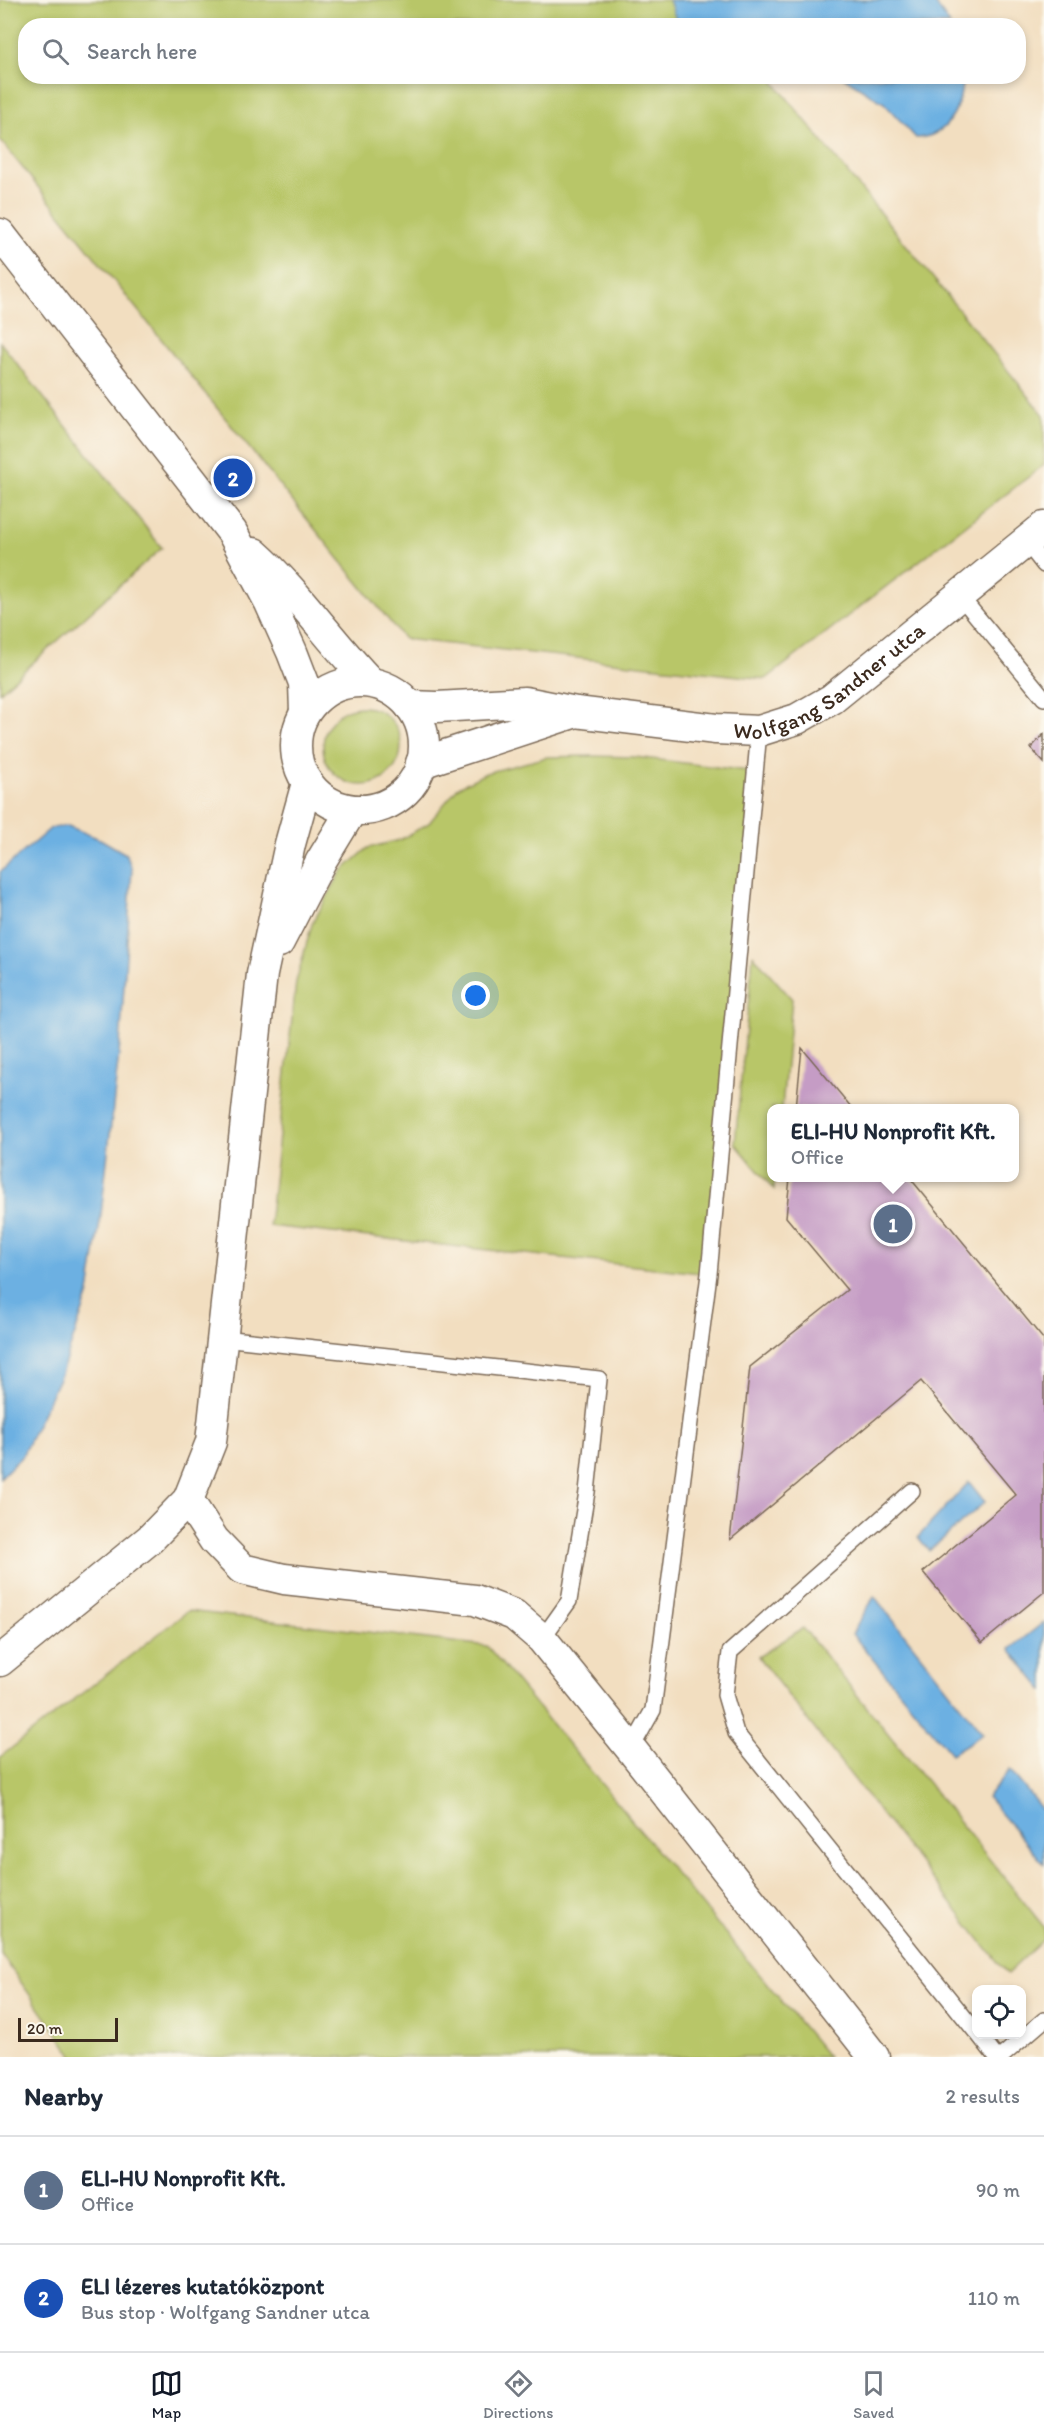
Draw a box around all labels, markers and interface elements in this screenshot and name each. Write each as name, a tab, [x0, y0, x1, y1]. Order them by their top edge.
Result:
search box	[18, 18, 1026, 84]
icon: search	[39, 35, 72, 68]
text: Search here	[87, 38, 197, 65]
pin: 2	[214, 456, 252, 500]
street label: Wolfgang Sandner utca	[733, 616, 931, 745]
your location	[461, 981, 490, 1010]
popup	[767, 1104, 1019, 1182]
text: ELI-HU Nonprofit Kft.	[791, 1118, 995, 1145]
text: Office	[791, 1145, 844, 1169]
pin: 1	[874, 1202, 912, 1246]
map controls	[972, 1985, 1026, 2039]
button: locate	[972, 1985, 1026, 2039]
scale bar	[18, 2015, 118, 2042]
text: 20 m	[27, 2019, 62, 2038]
text: Nearby	[24, 2080, 103, 2112]
text: 2 results	[946, 2084, 1020, 2108]
text: ELI-HU Nonprofit Kft.	[81, 2165, 286, 2192]
text: 1	[39, 2178, 48, 2202]
text: 90 m	[976, 2178, 1020, 2202]
text: Office	[81, 2192, 134, 2216]
text: ELI lézeres kutatóközpont	[81, 2273, 324, 2300]
text: 2	[38, 2286, 49, 2310]
text: 110 m	[968, 2286, 1020, 2310]
text: Bus stop · Wolfgang Sandner utca	[81, 2300, 370, 2324]
tab: Map	[150, 2367, 183, 2422]
tab: Directions	[483, 2367, 553, 2422]
tab: Saved	[853, 2367, 894, 2422]

